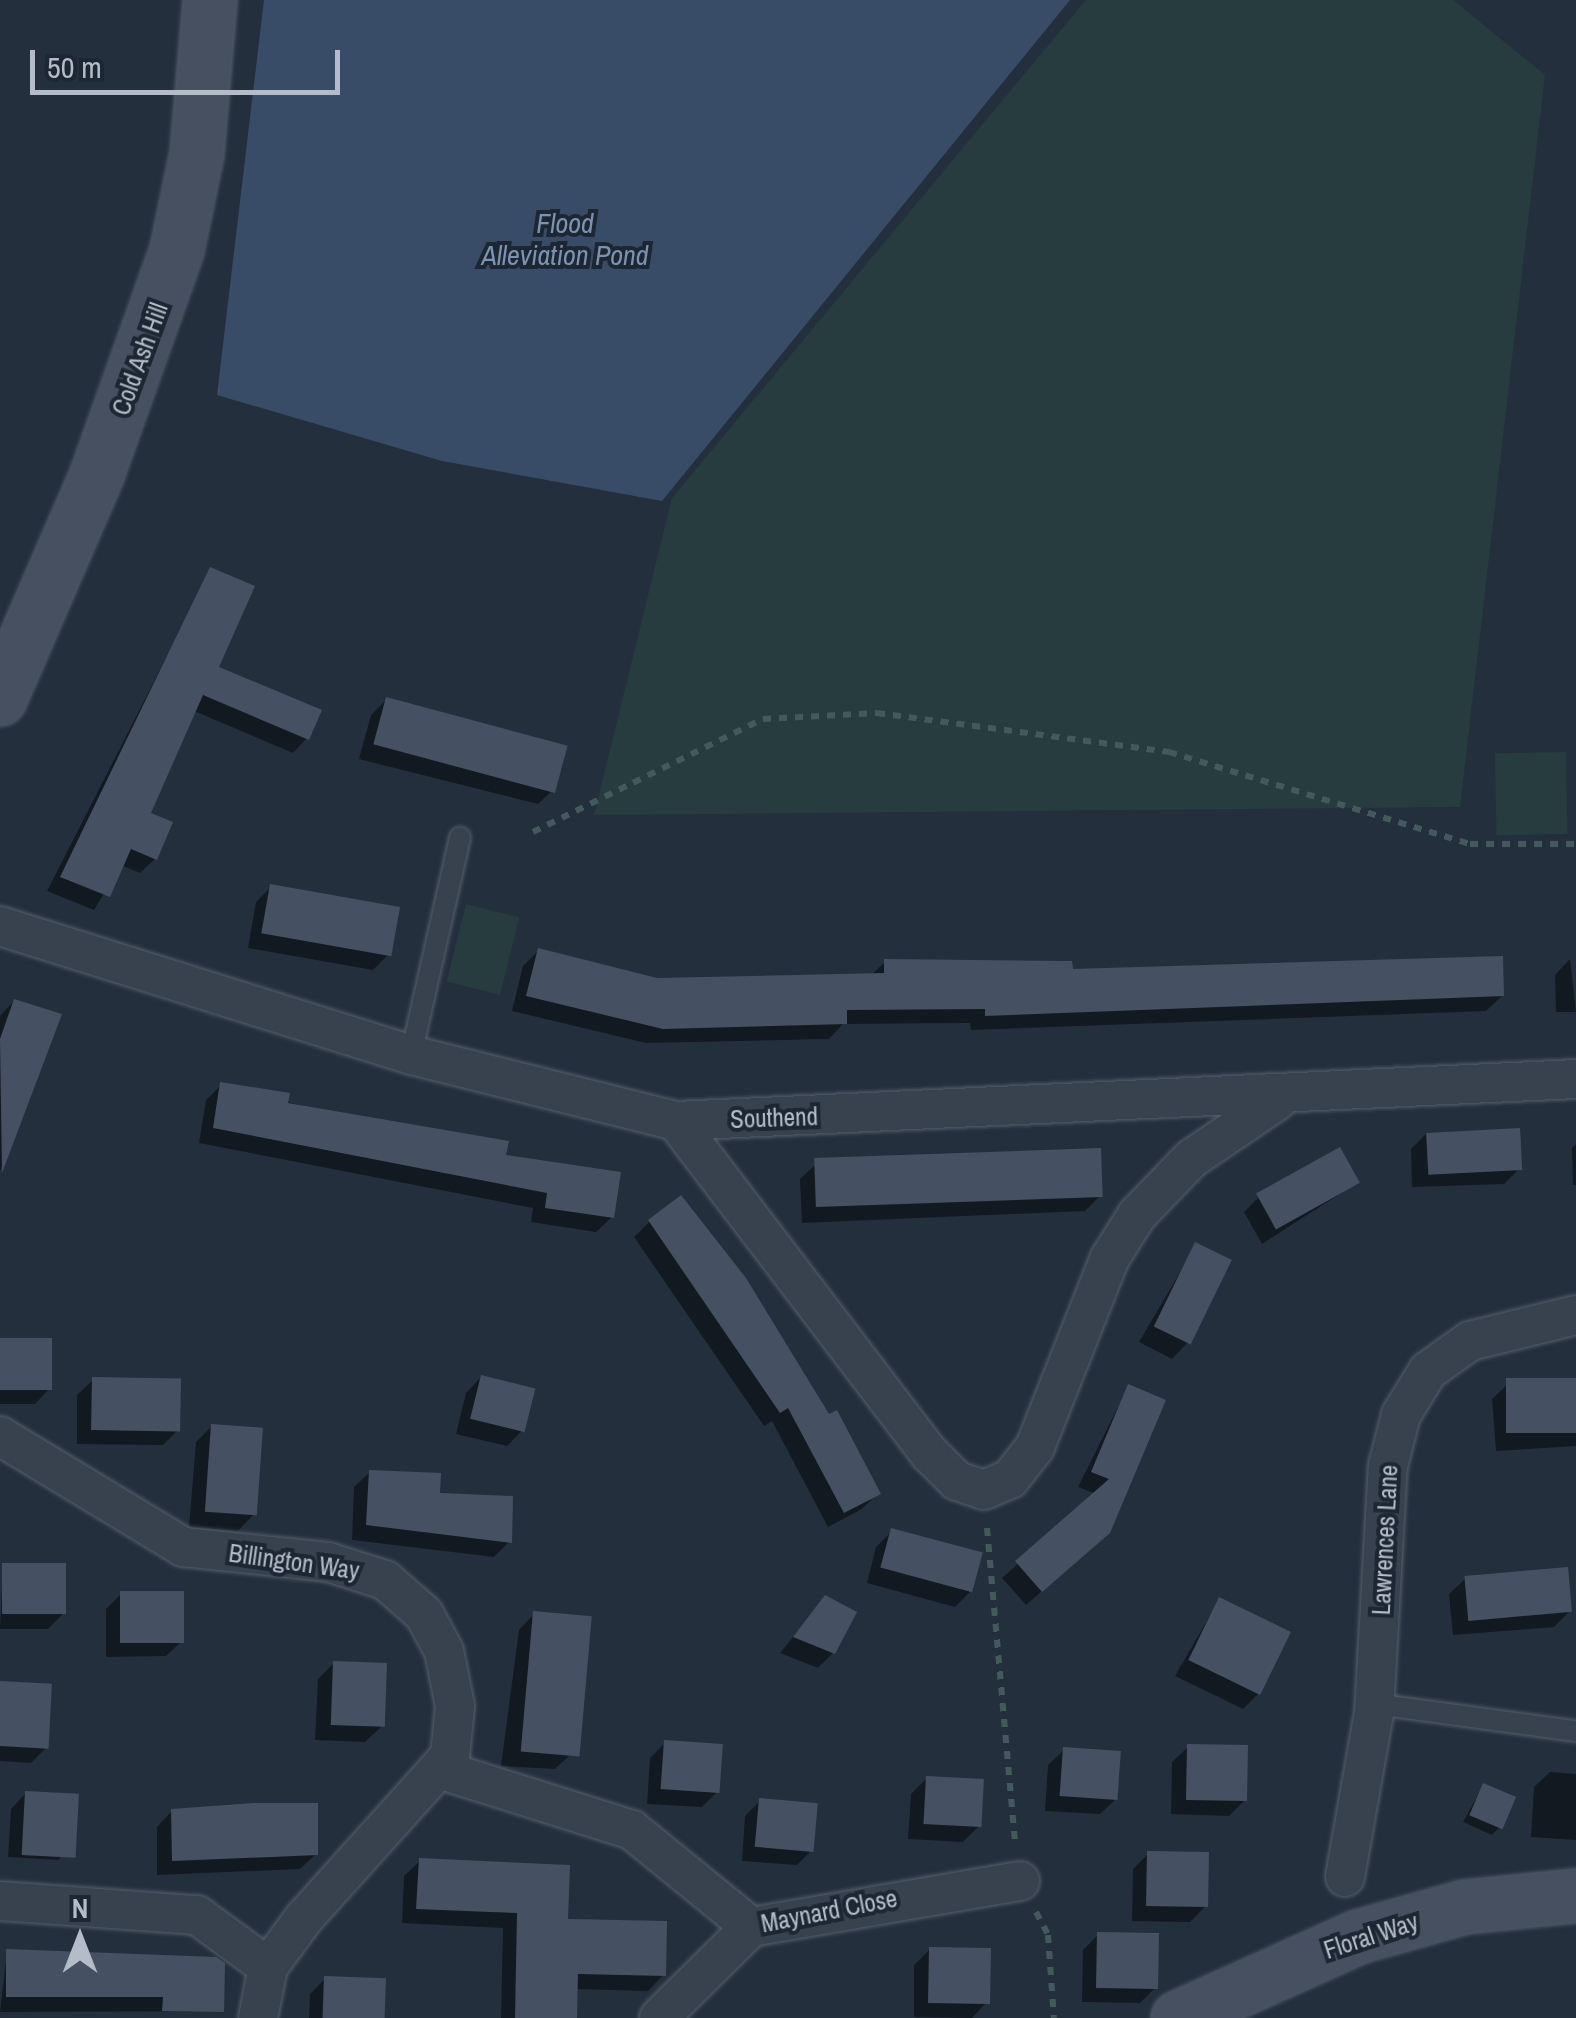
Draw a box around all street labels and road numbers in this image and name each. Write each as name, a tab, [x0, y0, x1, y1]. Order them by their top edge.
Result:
street label: Cold Ash Hill	[106, 298, 174, 420]
street label: Southend	[730, 1101, 818, 1135]
street label: Lawrences Lane	[1366, 1464, 1404, 1616]
street label: Billington Way	[227, 1538, 361, 1586]
street label: Maynard Close	[758, 1883, 900, 1939]
street label: Floral Way	[1320, 1907, 1422, 1965]

